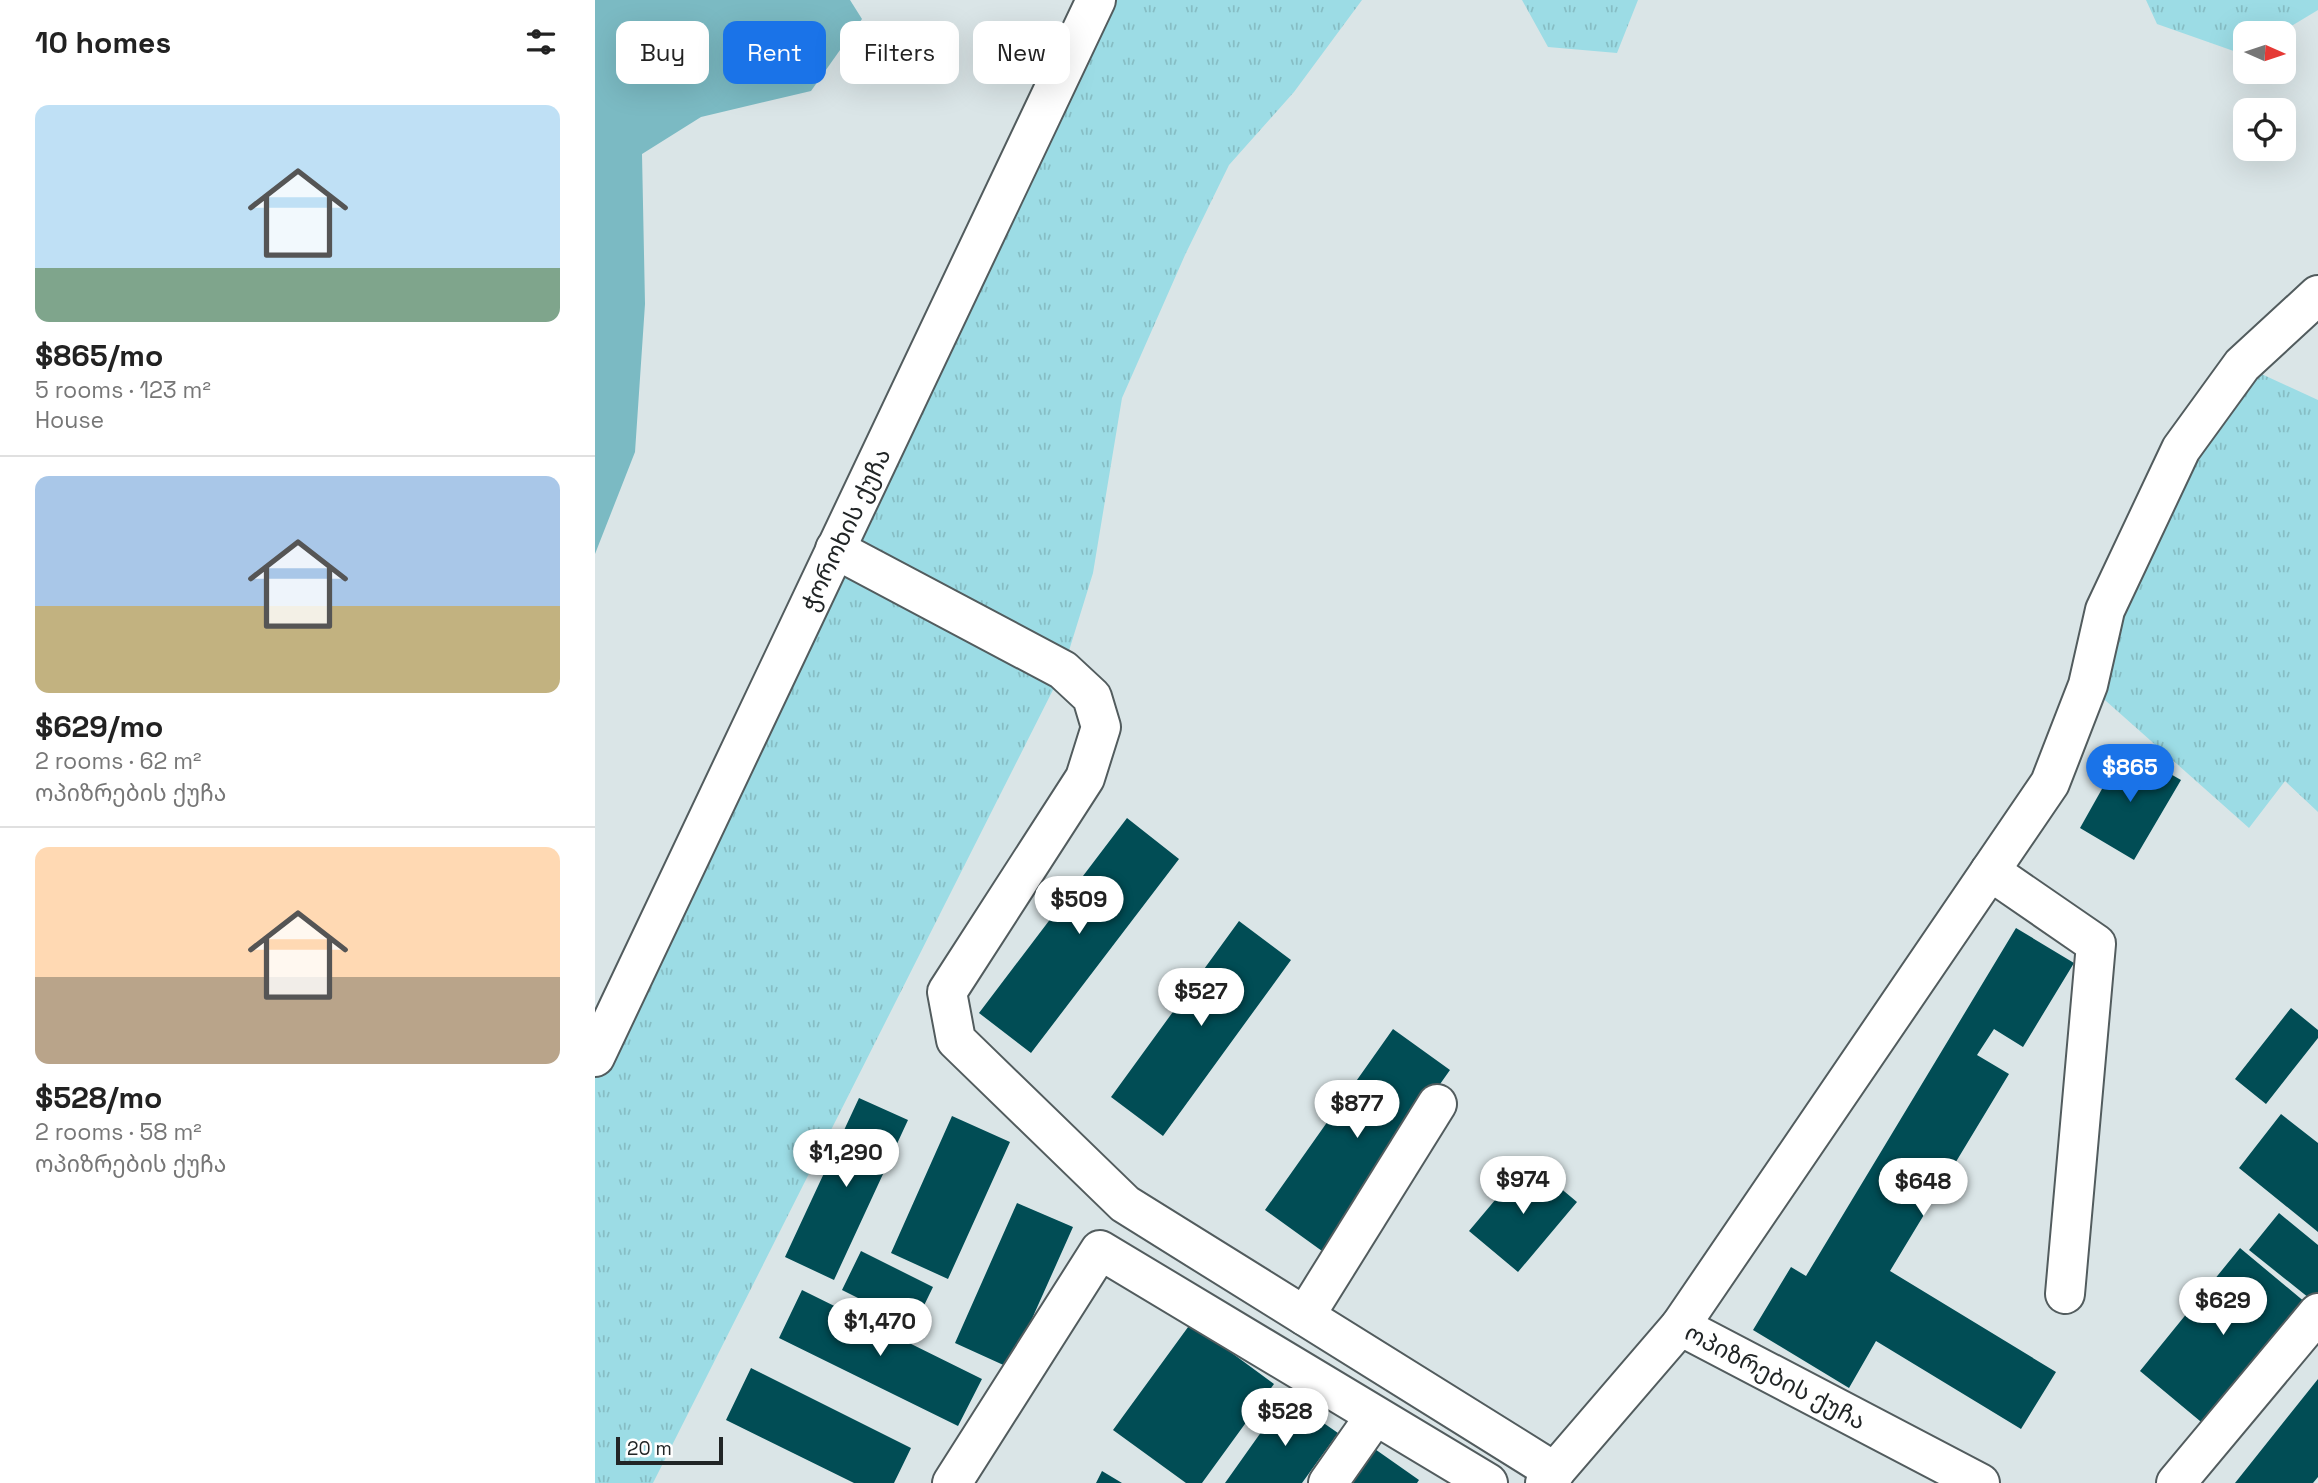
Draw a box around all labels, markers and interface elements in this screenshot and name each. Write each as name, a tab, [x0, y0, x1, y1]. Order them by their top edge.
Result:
chip: Buy	[616, 21, 709, 84]
chip: Rent	[723, 21, 826, 84]
chip: Filters	[840, 21, 959, 84]
chip: New	[973, 21, 1070, 84]
north arrow	[2233, 21, 2296, 84]
map controls	[2233, 21, 2296, 161]
text: 10 homes	[35, 23, 171, 62]
icon: filters	[522, 23, 560, 61]
button: locate	[2233, 98, 2296, 161]
icon: home	[235, 150, 361, 276]
text: $865/mo	[35, 336, 163, 375]
text: 5 rooms · 123 m²	[35, 375, 211, 405]
text: House	[35, 405, 104, 435]
street label: ჭოროხის ქუჩა	[793, 443, 897, 616]
icon: home	[235, 521, 361, 647]
text: $629/mo	[35, 707, 163, 746]
pin: $865	[2089, 744, 2171, 804]
text: 2 rooms · 62 m²	[35, 746, 201, 776]
text: $865	[2102, 752, 2158, 782]
text: ოპიზრების ქუჩა	[35, 778, 226, 808]
pin: $509	[1038, 876, 1120, 936]
text: $509	[1051, 884, 1107, 914]
icon: home	[235, 892, 361, 1018]
pin: $527	[1160, 968, 1242, 1028]
text: $527	[1174, 976, 1228, 1006]
text: $528/mo	[35, 1078, 162, 1117]
pin: $877	[1316, 1080, 1398, 1140]
text: $877	[1331, 1088, 1384, 1118]
text: 2 rooms · 58 m²	[35, 1117, 202, 1147]
pin: $1,290	[789, 1130, 903, 1189]
text: $1,290	[809, 1137, 883, 1167]
text: ოპიზრების ქუჩა	[35, 1149, 226, 1179]
pin: $974	[1482, 1156, 1564, 1216]
pin: $648	[1882, 1158, 1964, 1218]
text: $974	[1496, 1164, 1550, 1194]
text: $648	[1895, 1166, 1951, 1196]
pin: $629	[2182, 1278, 2264, 1337]
text: $629	[2195, 1285, 2251, 1315]
pin: $1,470	[823, 1298, 937, 1358]
text: $1,470	[844, 1306, 916, 1336]
street label: ოპიზრების ქუჩა	[1680, 1316, 1871, 1436]
pin: $528	[1244, 1388, 1326, 1448]
text: $528	[1257, 1396, 1313, 1426]
scale bar	[616, 1434, 723, 1466]
text: 20 m	[627, 1436, 672, 1461]

